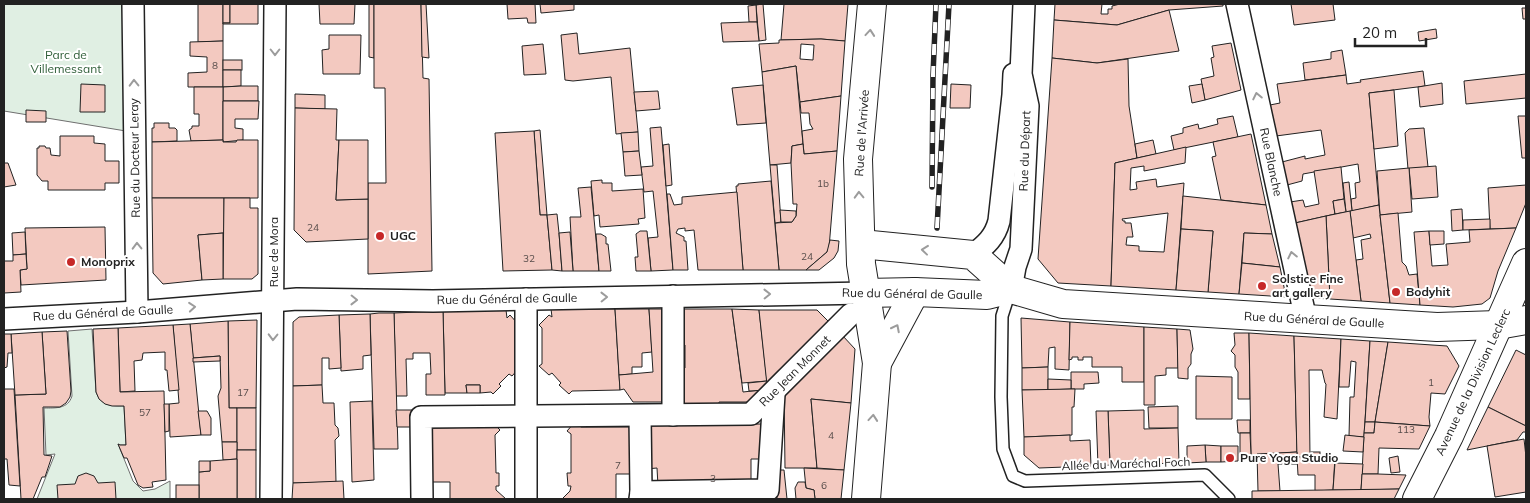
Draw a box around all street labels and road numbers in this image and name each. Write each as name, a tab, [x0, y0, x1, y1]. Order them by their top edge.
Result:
street label: Rue de l'Arrivée	[851, 89, 872, 177]
street label: Rue du Docteur Leray	[126, 97, 143, 218]
street label: Rue du Départ	[1016, 110, 1033, 192]
street label: Rue Blanche	[1257, 126, 1286, 198]
street label: Rue de Mora	[266, 217, 281, 287]
street label: Rue du Général de Gaulle	[842, 285, 982, 302]
street label: Rue du Général de Gaulle	[437, 290, 577, 307]
street label: Rue du Général de Gaulle	[32, 301, 174, 324]
street label: Avenue de la Division Leclerc	[1432, 306, 1513, 458]
street label: Rue du Général de Gaulle	[1243, 308, 1385, 331]
street label: Rue Jean Monnet	[756, 332, 833, 409]
street label: Allée du Maréchal Foch	[1061, 454, 1191, 473]

